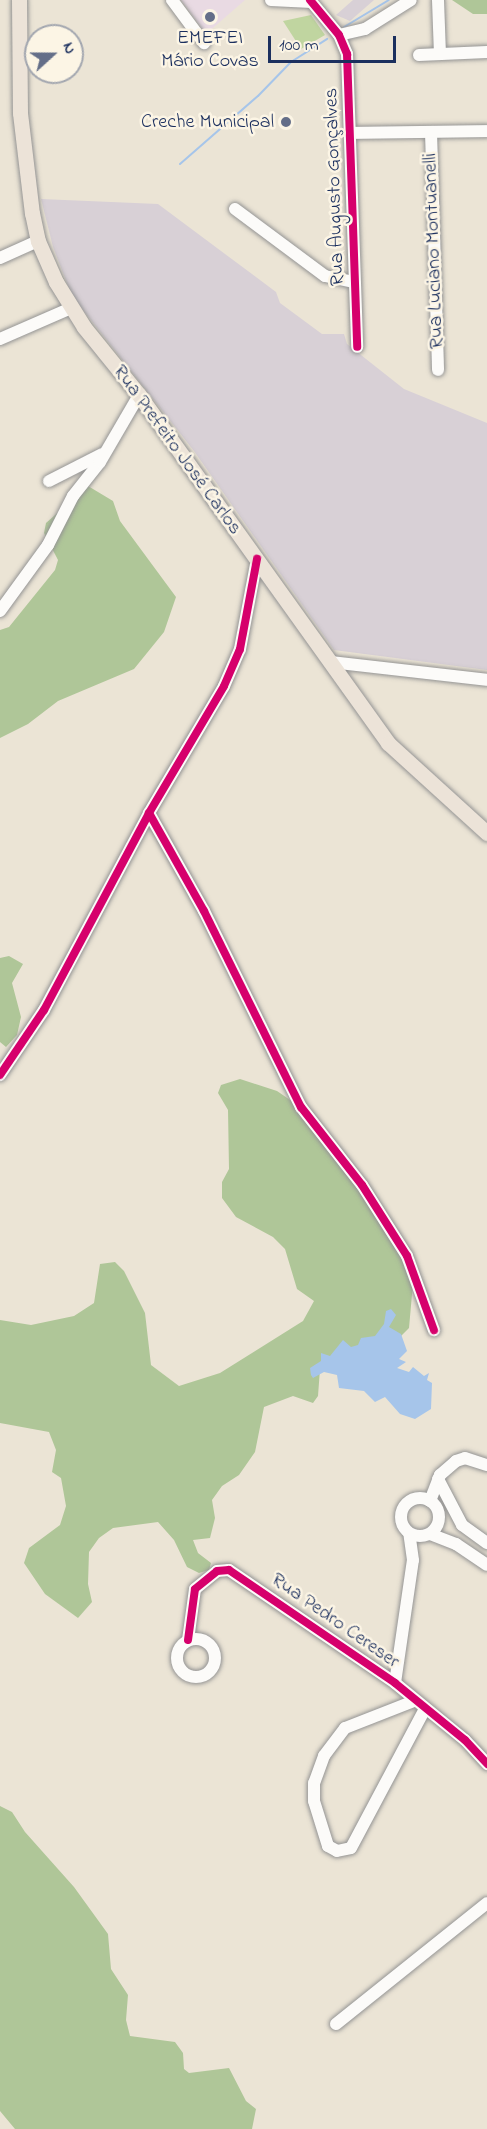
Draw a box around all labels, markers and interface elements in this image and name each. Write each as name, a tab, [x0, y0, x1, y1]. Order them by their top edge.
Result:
marker: EMEFEI Mário Covas	[203, 10, 217, 24]
north arrow	[24, 24, 84, 84]
scale bar	[271, 24, 398, 62]
place label: EMEFEI Mário Covas	[161, 27, 259, 74]
text: 100 m	[279, 33, 319, 59]
text: N	[56, 39, 82, 58]
street label: Rua Augusto Gonçalves	[320, 88, 350, 286]
place label: Creche Municipal	[141, 110, 274, 134]
marker: Creche Municipal	[279, 115, 293, 129]
street label: Rua Luciano Montuanelli	[419, 153, 449, 349]
street label: Rua Prefeito José Carlos	[107, 360, 247, 540]
street label: Rua Pedro Cereser	[266, 1568, 404, 1674]

